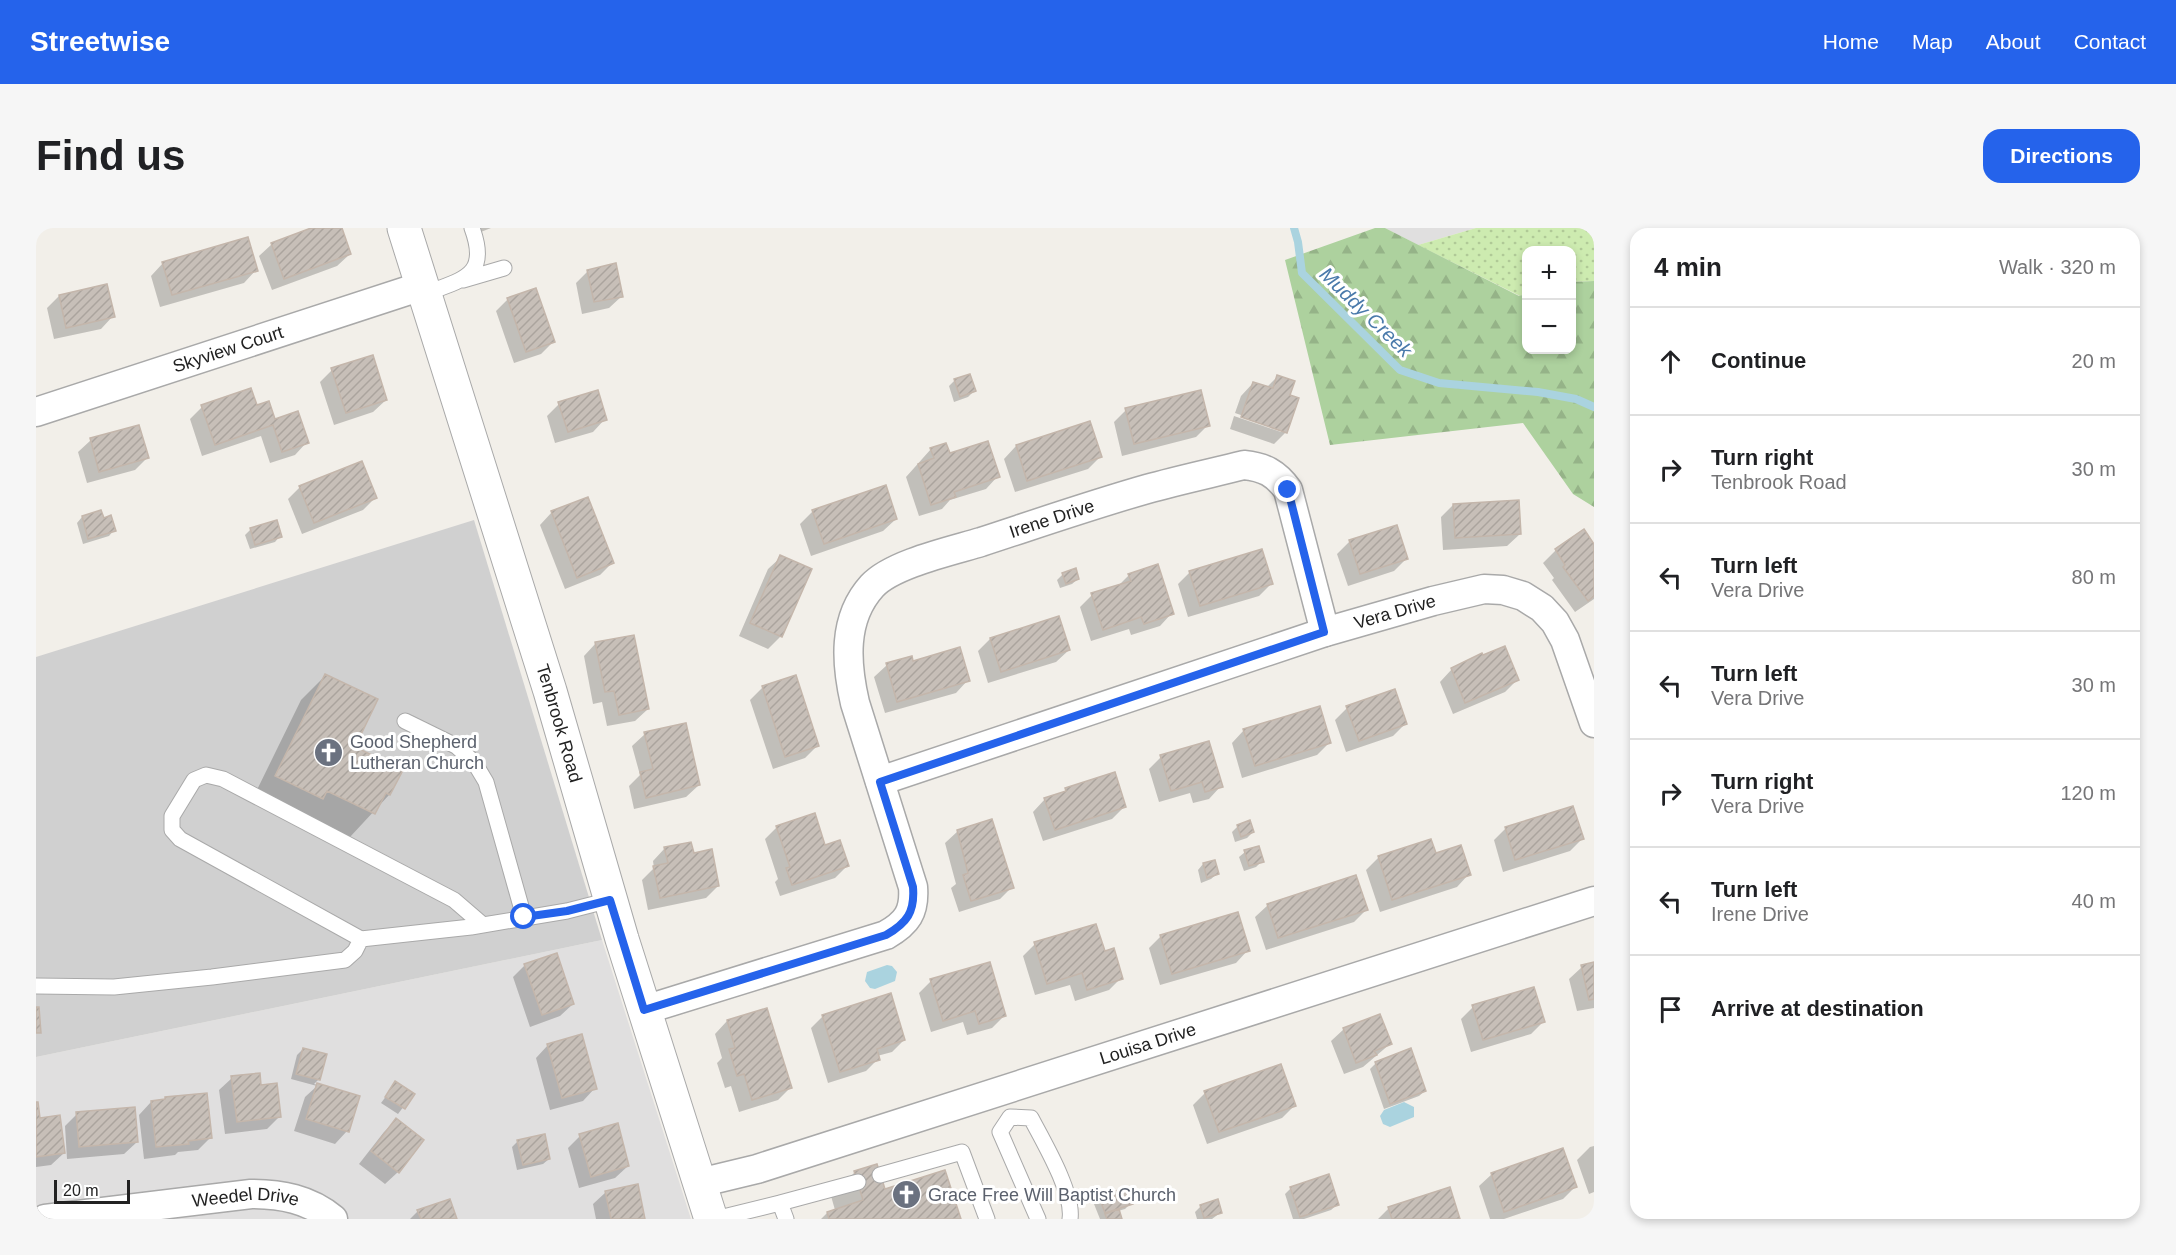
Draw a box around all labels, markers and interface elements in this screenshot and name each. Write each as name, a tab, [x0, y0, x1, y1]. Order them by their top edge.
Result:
text: Streetwise	[30, 26, 170, 57]
text: Home	[1823, 30, 1879, 53]
text: Map	[1912, 30, 1953, 53]
text: About	[1986, 30, 2041, 53]
text: Contact	[2074, 30, 2146, 53]
button: Directions	[1983, 129, 2140, 183]
text: Find us	[36, 132, 185, 179]
map controls	[1522, 246, 1576, 354]
button: +	[1522, 246, 1576, 300]
text: 4 min	[1654, 252, 1722, 282]
text: Walk · 320 m	[1999, 256, 2116, 278]
water label: Muddy Creek	[1316, 263, 1417, 362]
button: −	[1522, 300, 1576, 354]
street label: Skyview Court	[170, 322, 286, 377]
icon: ahead	[1654, 345, 1687, 378]
text: Continue	[1711, 348, 1806, 373]
text: 20 m	[2072, 350, 2116, 372]
text: Turn right	[1711, 445, 1813, 470]
icon: right	[1654, 453, 1687, 486]
text: 30 m	[2072, 458, 2116, 480]
text: Tenbrook Road	[1711, 471, 1847, 493]
route end	[1274, 476, 1300, 502]
street label: Irene Drive	[1007, 496, 1097, 542]
text: Turn left	[1711, 553, 1797, 578]
icon: left	[1654, 561, 1687, 594]
text: 80 m	[2072, 566, 2116, 588]
text: Vera Drive	[1711, 579, 1804, 601]
street label: Vera Drive	[1352, 591, 1438, 633]
text: Turn left	[1711, 661, 1797, 686]
street label: Tenbrook Road	[532, 662, 586, 785]
icon: left	[1654, 669, 1687, 702]
text: 30 m	[2072, 674, 2116, 696]
text: Vera Drive	[1711, 687, 1804, 709]
place label: Good Shepherd Lutheran Church	[350, 732, 484, 773]
church icon: Good Shepherd Lutheran Church	[313, 736, 345, 768]
text: Turn right	[1711, 769, 1813, 794]
icon: right	[1654, 777, 1687, 810]
text: 120 m	[2060, 782, 2116, 804]
text: Vera Drive	[1711, 795, 1804, 817]
text: Turn left	[1711, 877, 1797, 902]
icon: left	[1654, 885, 1687, 918]
text: 40 m	[2072, 890, 2116, 912]
route start	[510, 903, 536, 929]
text: Irene Drive	[1711, 903, 1809, 925]
icon: arrive	[1654, 993, 1687, 1026]
text: Arrive at destination	[1711, 996, 1924, 1021]
street label: Louisa Drive	[1097, 1019, 1199, 1069]
scale bar	[54, 1177, 130, 1204]
church icon: Grace Free Will Baptist Church	[891, 1179, 923, 1211]
text: 20 m	[63, 1182, 99, 1199]
street label: Weedel Drive	[191, 1184, 301, 1211]
place label: Grace Free Will Baptist Church	[928, 1185, 1176, 1205]

